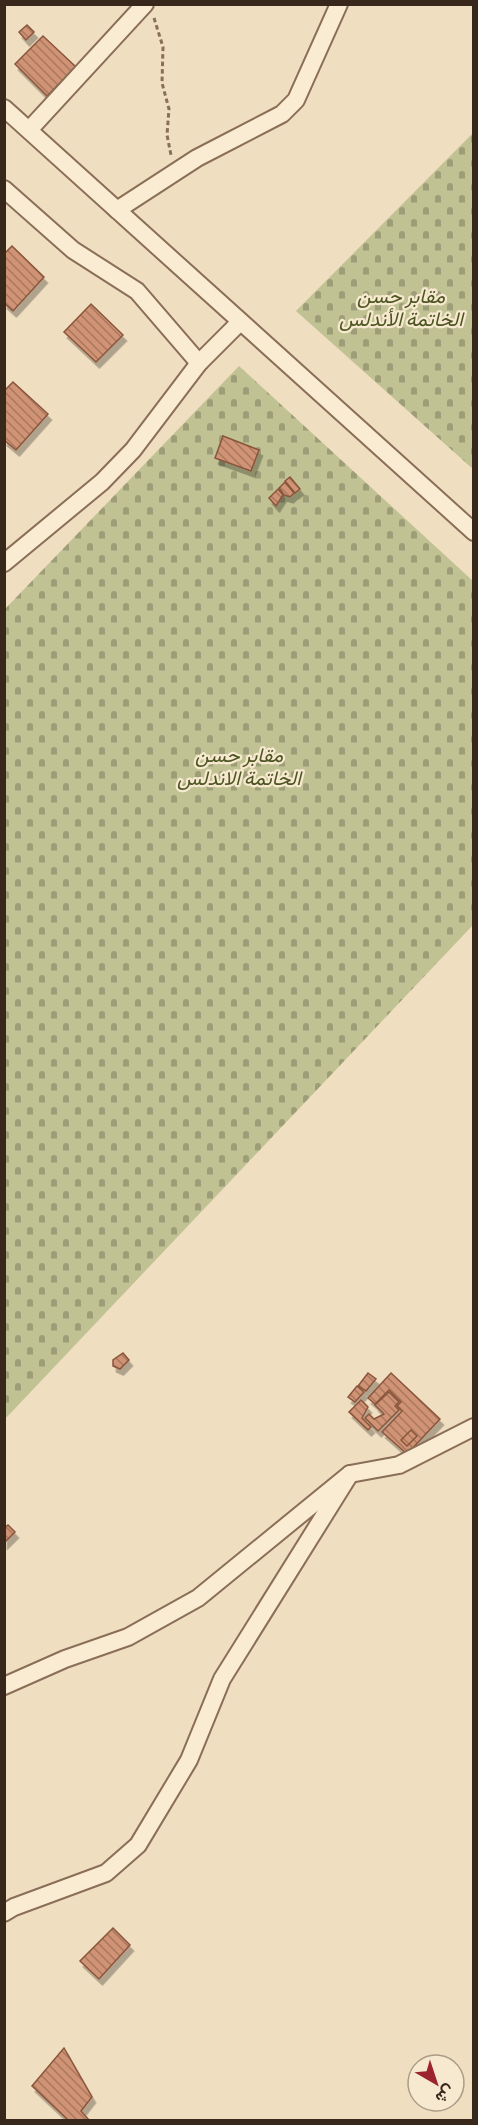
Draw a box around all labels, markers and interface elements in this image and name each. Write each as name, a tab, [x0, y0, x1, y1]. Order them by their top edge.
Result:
park label: مقابر حسن الخاتمة الأندلس	[339, 284, 465, 332]
park label: مقابر حسن الخاتمة الاندلس	[177, 743, 303, 791]
north arrow	[406, 2053, 466, 2113]
text: ش	[432, 2081, 459, 2108]

